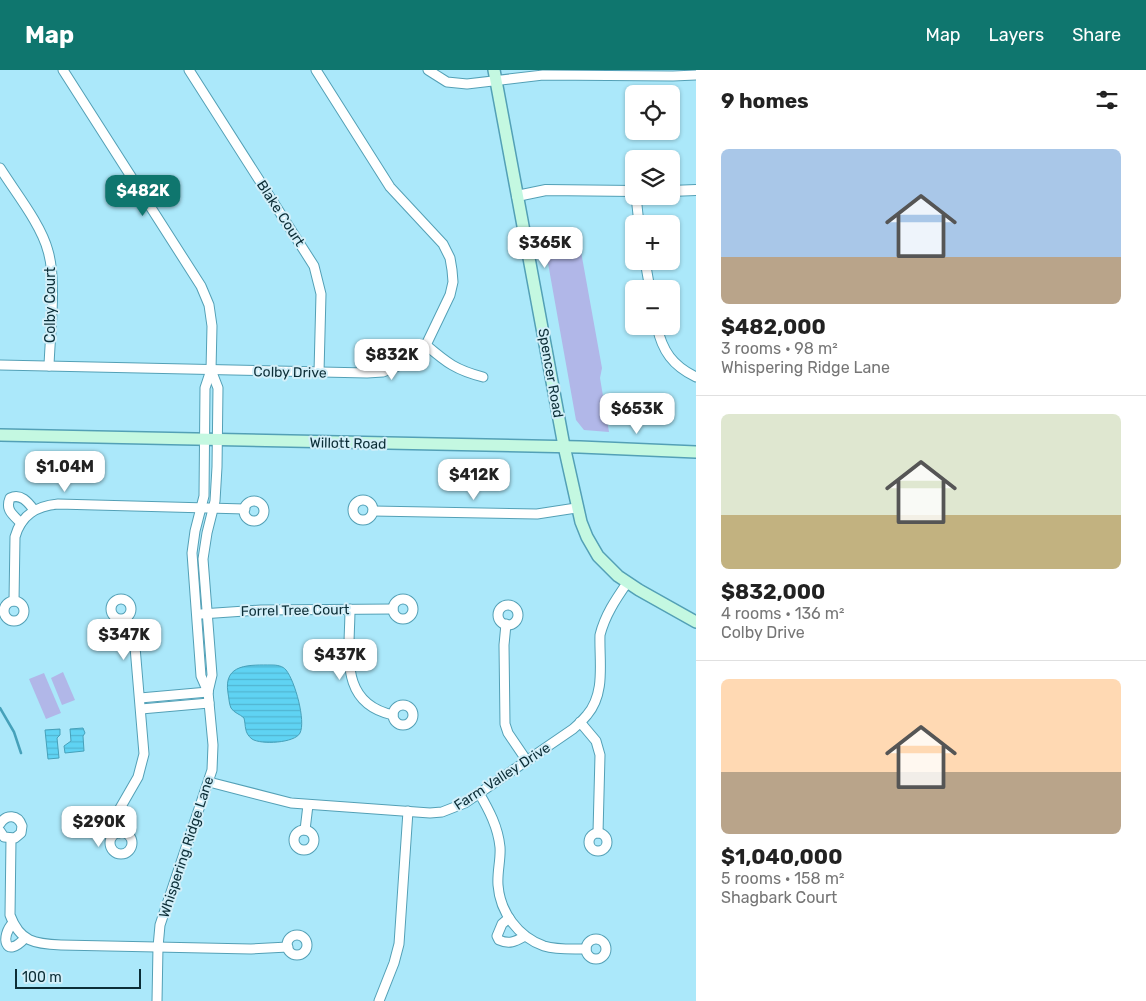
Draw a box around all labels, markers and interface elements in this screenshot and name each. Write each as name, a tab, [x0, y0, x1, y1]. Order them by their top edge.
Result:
text: Map	[25, 21, 74, 49]
text: Map	[926, 24, 961, 46]
text: Layers	[989, 24, 1044, 46]
text: Share	[1072, 24, 1121, 46]
map controls	[625, 85, 680, 335]
button: locate	[625, 85, 680, 140]
icon: filters	[1093, 86, 1121, 114]
text: 9 homes	[721, 88, 809, 113]
button: layers	[625, 150, 680, 205]
pin: $482K	[108, 174, 178, 217]
street label: Blake Court	[253, 177, 308, 250]
text: $482K	[116, 181, 170, 200]
icon: home	[876, 181, 966, 271]
button: +	[625, 215, 680, 270]
pin: $365K	[510, 226, 580, 269]
text: $365K	[519, 233, 571, 252]
street label: Colby Court	[42, 266, 59, 343]
button: −	[625, 280, 680, 335]
text: $482,000	[721, 314, 826, 339]
street label: Spencer Road	[534, 327, 567, 419]
pin: $832K	[357, 338, 427, 381]
text: 3 rooms · 98 m²	[721, 339, 838, 358]
text: $832K	[365, 345, 419, 364]
text: Whispering Ridge Lane	[721, 358, 890, 377]
street label: Colby Drive	[253, 363, 327, 382]
pin: $653K	[602, 392, 672, 435]
text: $653K	[611, 399, 663, 418]
street label: Willott Road	[309, 434, 387, 453]
icon: home	[876, 447, 966, 537]
pin: $1.04M	[24, 450, 106, 493]
text: $1.04M	[36, 457, 94, 476]
pin: $412K	[439, 458, 509, 501]
text: $412K	[449, 465, 499, 484]
text: $832,000	[721, 579, 825, 604]
street label: Forrel Tree Court	[241, 601, 350, 620]
text: 4 rooms · 136 m²	[721, 604, 844, 623]
pin: $347K	[89, 618, 159, 661]
text: Colby Drive	[721, 623, 805, 642]
text: $347K	[98, 625, 150, 644]
pin: $437K	[305, 638, 375, 681]
text: $437K	[314, 645, 366, 664]
icon: home	[876, 712, 966, 802]
street label: Farm Valley Drive	[451, 739, 554, 814]
street label: Whispering Ridge Lane	[156, 774, 217, 920]
pin: $290K	[64, 806, 134, 848]
text: $290K	[73, 812, 125, 831]
text: $1,040,000	[721, 844, 842, 869]
text: 5 rooms · 158 m²	[721, 869, 844, 888]
text: Shagbark Court	[721, 888, 837, 907]
scale bar	[15, 966, 141, 989]
text: 100 m	[22, 969, 62, 986]

